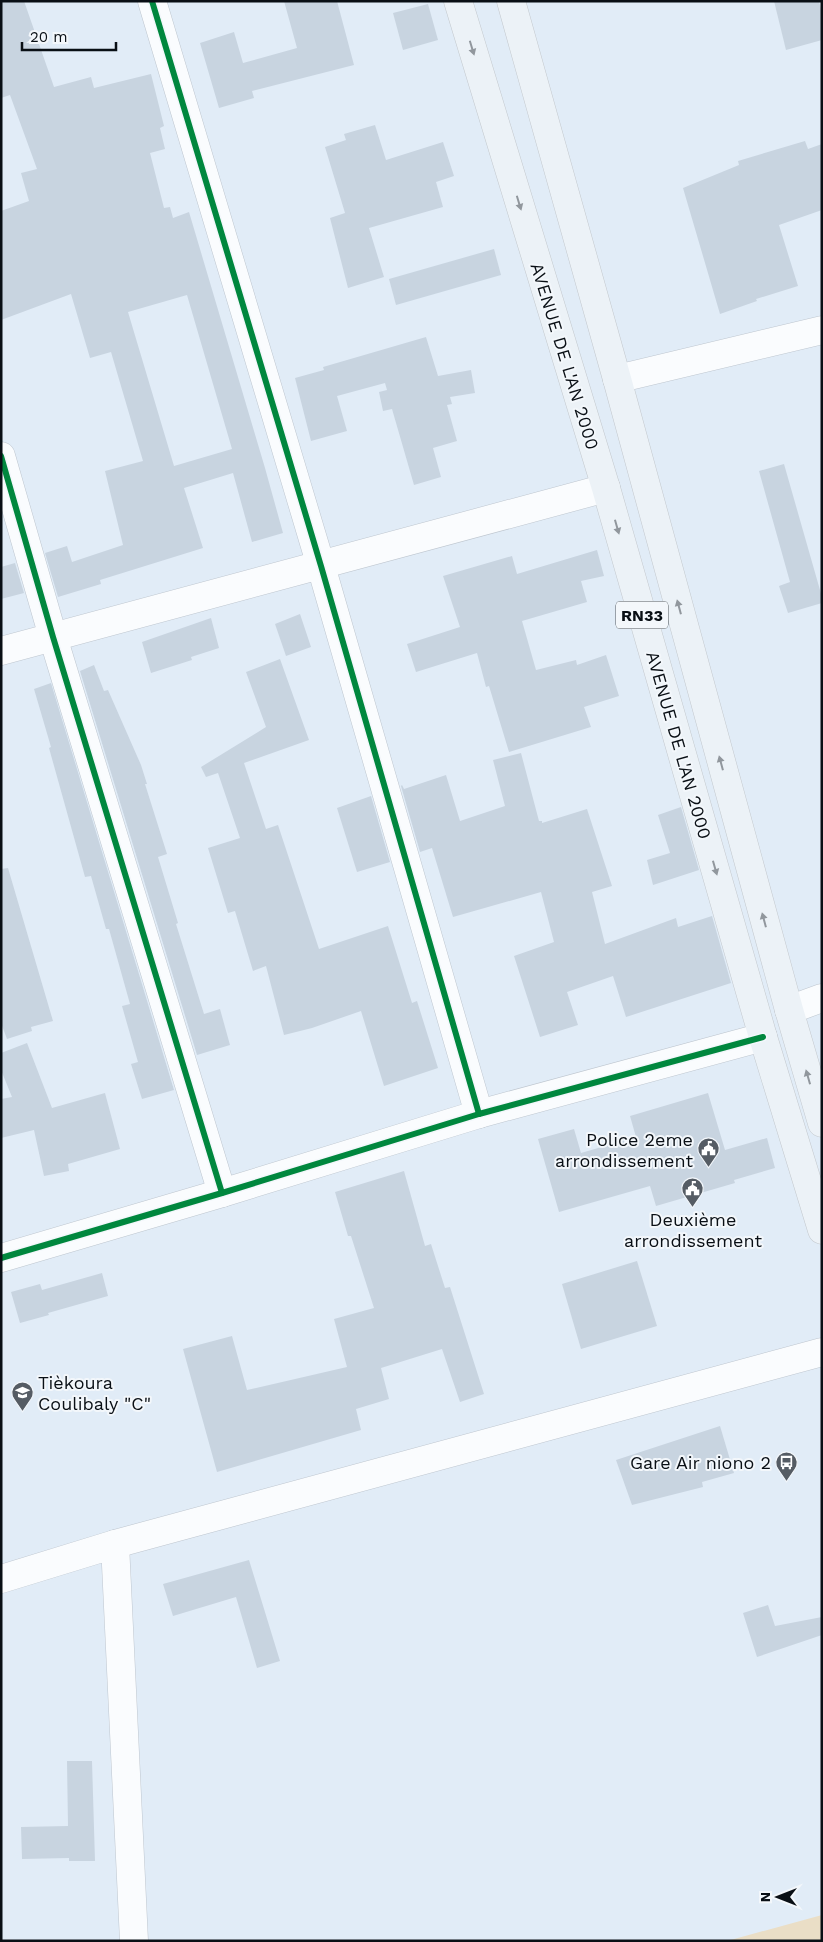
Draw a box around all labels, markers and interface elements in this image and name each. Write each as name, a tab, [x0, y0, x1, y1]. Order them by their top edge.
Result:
scale bar	[22, 20, 116, 52]
text: 20 m	[30, 28, 68, 46]
one-way arrow	[468, 41, 476, 56]
one-way arrow	[516, 196, 524, 211]
street label: AVENUE DE L'AN 2000	[527, 260, 603, 452]
one-way arrow	[613, 519, 621, 534]
one-way arrow	[674, 599, 682, 614]
road number: RN33	[616, 602, 668, 628]
street label: AVENUE DE L'AN 2000	[642, 649, 716, 841]
one-way arrow	[717, 756, 725, 771]
one-way arrow	[711, 860, 719, 875]
one-way arrow	[760, 913, 768, 928]
one-way arrow	[804, 1069, 812, 1084]
place label: Police 2eme arrondissement	[555, 1129, 693, 1171]
public building icon: Police 2eme arrondissement	[697, 1137, 721, 1168]
public building icon: Deuxième arrondissement	[681, 1177, 705, 1208]
place label: Deuxième arrondissement	[624, 1209, 762, 1251]
place label: Tièkoura Coulibaly "C"	[38, 1372, 151, 1414]
school or university icon: Tièkoura Coulibaly "C"	[10, 1380, 34, 1411]
bus stop icon: Gare Air niono 2	[775, 1450, 799, 1481]
place label: Gare Air niono 2	[630, 1452, 771, 1473]
north arrow	[753, 1872, 803, 1922]
text: N	[757, 1892, 773, 1902]

